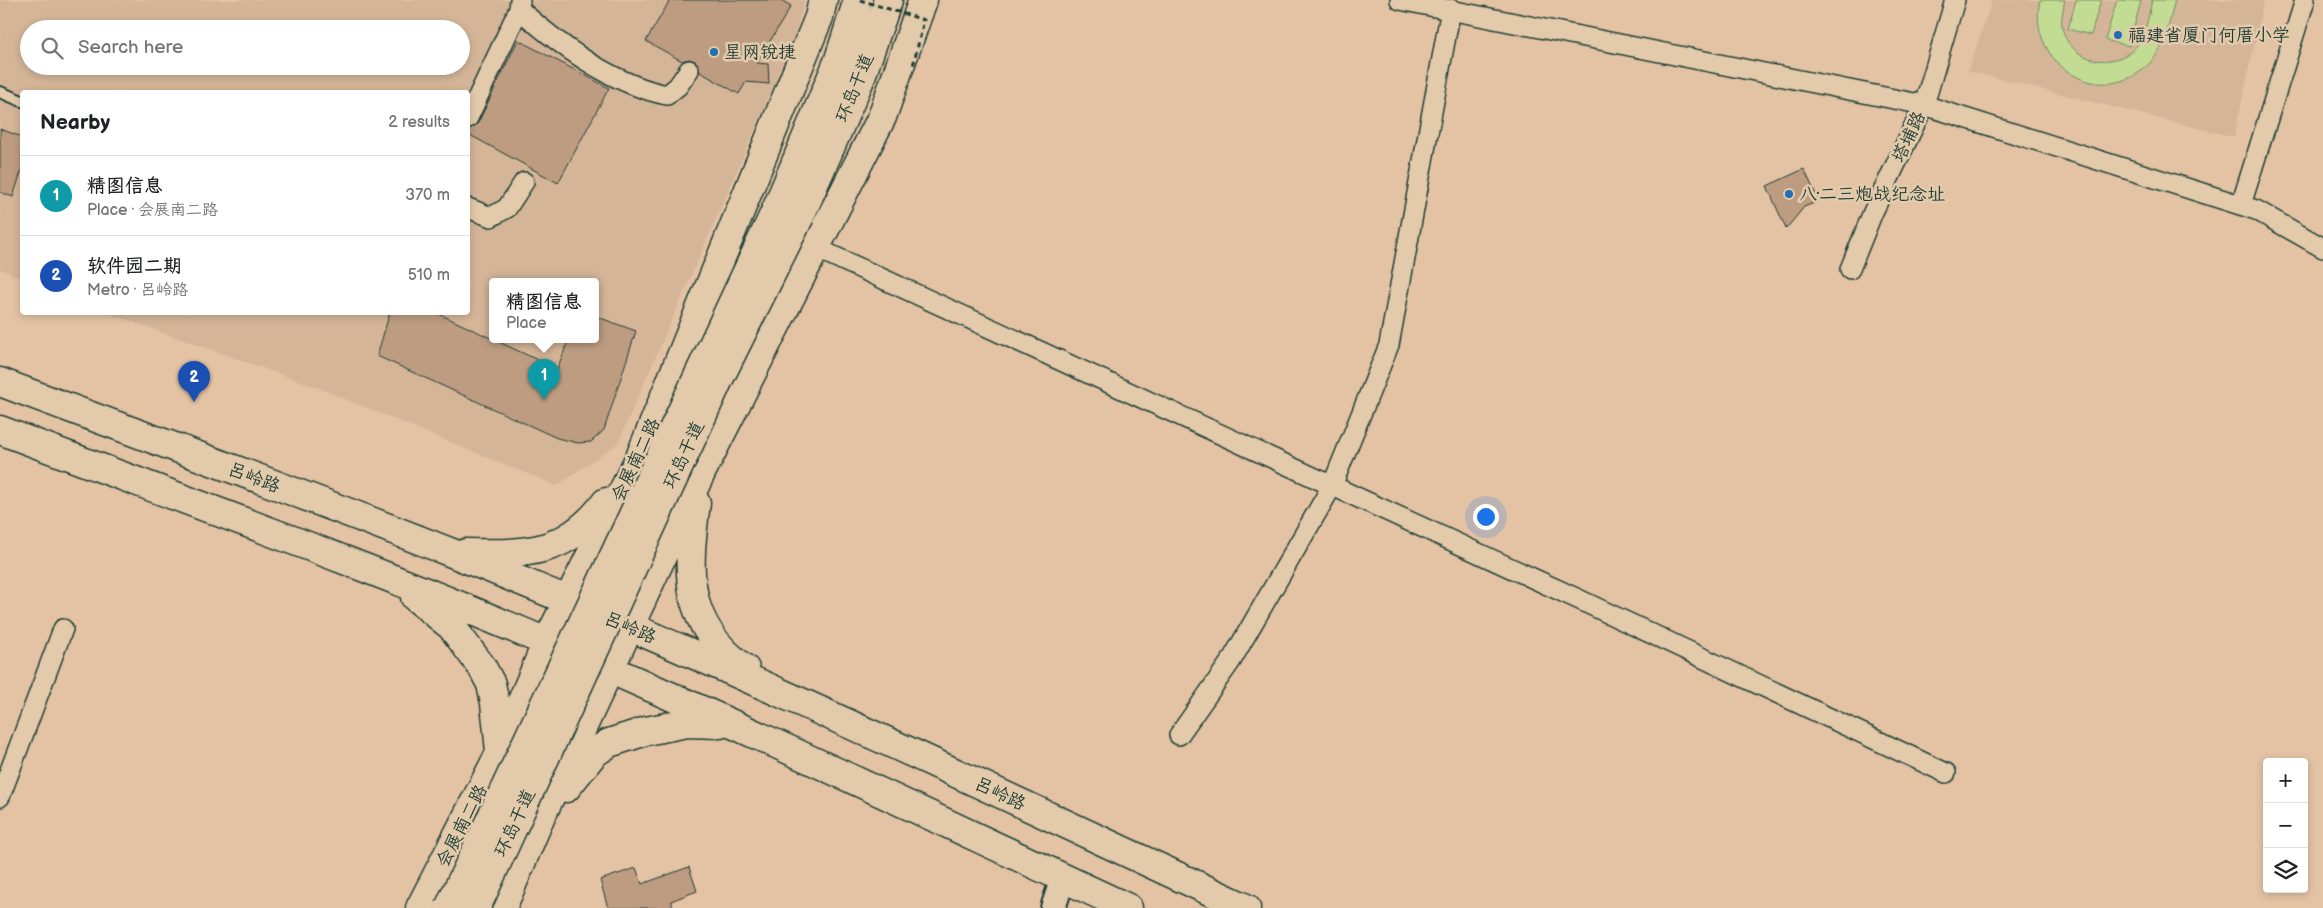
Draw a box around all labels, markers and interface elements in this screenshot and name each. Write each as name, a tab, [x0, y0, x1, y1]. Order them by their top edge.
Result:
search box	[20, 20, 470, 75]
place label: 福建省厦门何厝小学	[2128, 25, 2290, 46]
marker: 福建省厦门何厝小学	[2112, 29, 2124, 41]
icon: search	[38, 34, 66, 62]
text: Search here	[78, 36, 183, 59]
place label: 星网锐捷	[724, 42, 796, 63]
marker: 星网锐捷	[708, 46, 720, 58]
street label: 环岛干道	[832, 51, 878, 125]
street label: 塔埔路	[1888, 108, 1930, 166]
text: Nearby	[40, 110, 110, 135]
text: 2 results	[388, 113, 450, 132]
text: 精图信息	[87, 175, 163, 198]
place label: 八·二三炮战纪念址	[1799, 184, 1945, 205]
text: 1	[53, 186, 59, 205]
text: 370 m	[405, 186, 450, 205]
marker: 八·二三炮战纪念址	[1783, 188, 1795, 200]
text: Place · 会展南二路	[87, 201, 218, 220]
text: 软件园二期	[87, 255, 182, 278]
text: 2	[51, 266, 61, 285]
text: 510 m	[408, 266, 450, 285]
popup	[489, 278, 599, 343]
text: Metro · 吕岭路	[87, 281, 188, 300]
text: 精图信息	[506, 291, 582, 314]
text: Place	[506, 314, 547, 333]
pin: 1	[528, 359, 560, 400]
pin: 2	[178, 361, 210, 402]
street label: 会展南二路	[607, 415, 665, 505]
street label: 环岛干道	[659, 418, 709, 492]
street label: 吕岭路	[225, 459, 283, 497]
your location	[1473, 504, 1499, 530]
street label: 吕岭路	[601, 608, 659, 648]
map controls	[2263, 758, 2308, 893]
button: +	[2263, 758, 2308, 803]
street label: 吕岭路	[971, 773, 1029, 815]
street label: 会展南二路	[432, 781, 492, 871]
street label: 环岛干道	[490, 786, 540, 860]
button: −	[2263, 803, 2308, 848]
button: layers	[2263, 848, 2308, 893]

